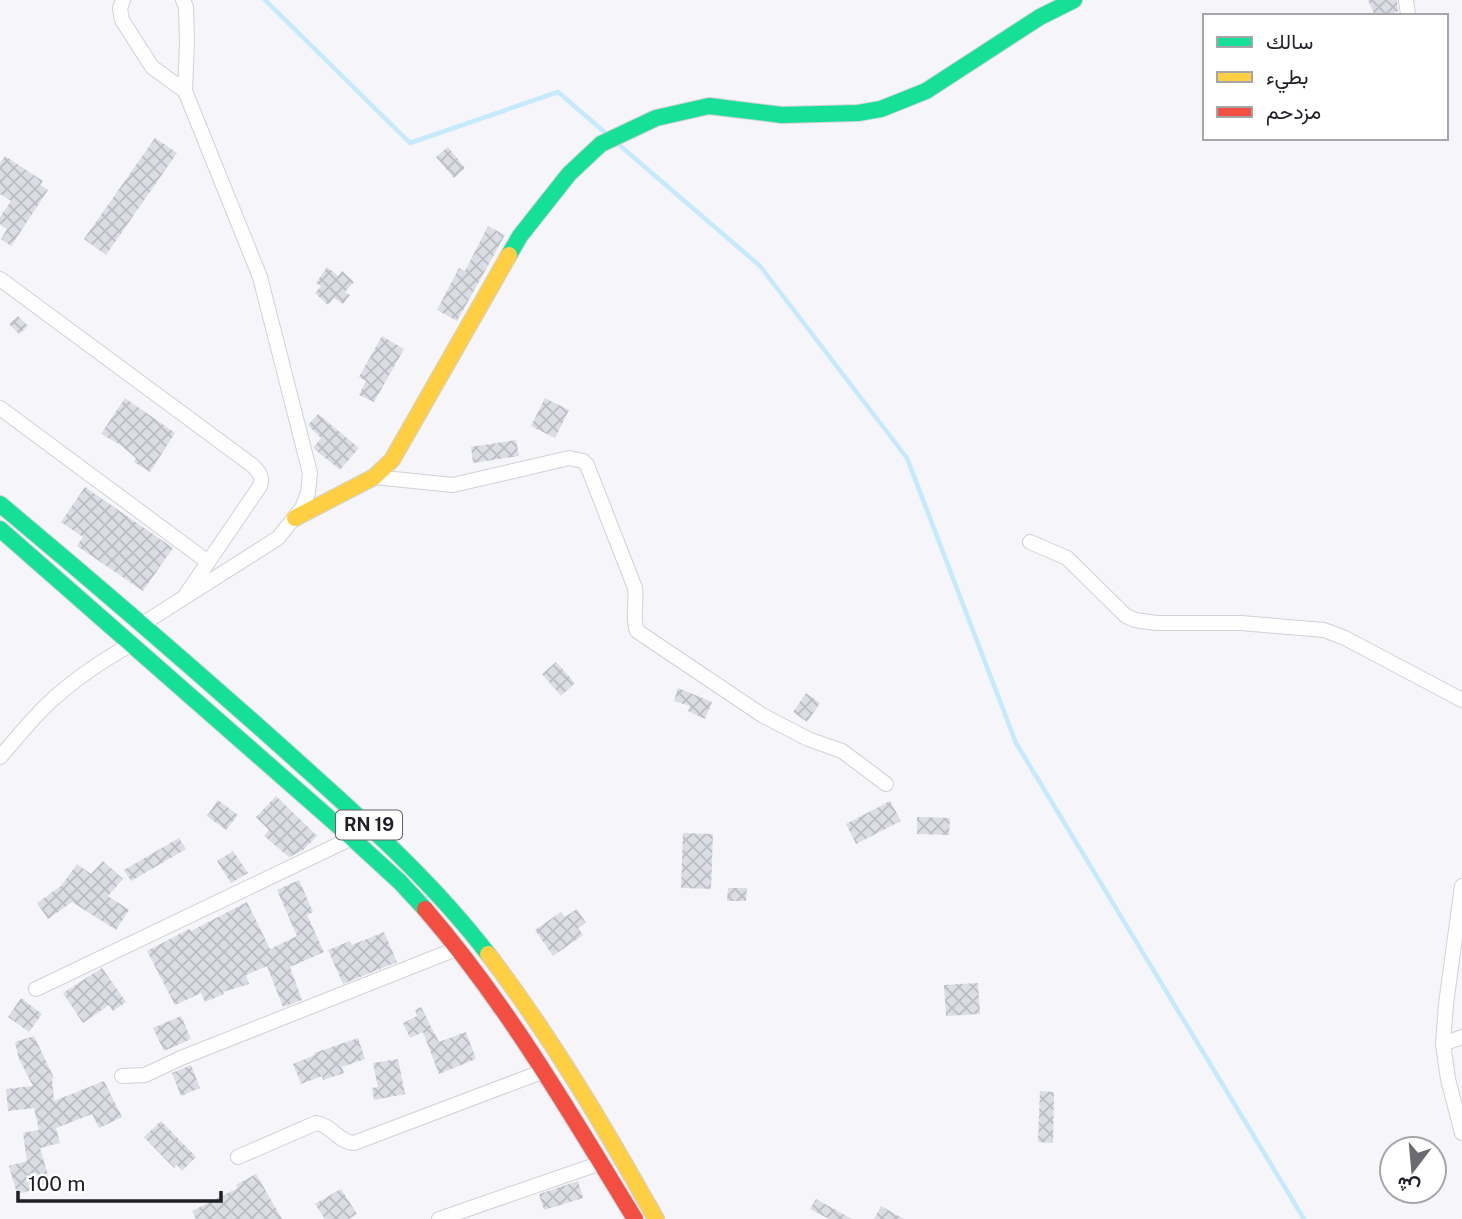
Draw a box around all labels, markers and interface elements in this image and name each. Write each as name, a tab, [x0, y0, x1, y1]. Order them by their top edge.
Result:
legend	[1203, 14, 1448, 140]
text: سالك	[1266, 29, 1313, 54]
text: بطيء	[1266, 64, 1309, 94]
text: مزدحم	[1266, 99, 1321, 126]
road number: RN 19	[336, 810, 402, 840]
north arrow	[1378, 1135, 1448, 1205]
scale bar	[18, 1160, 220, 1204]
text: 100 m	[28, 1171, 85, 1196]
text: ش	[1394, 1172, 1423, 1200]

